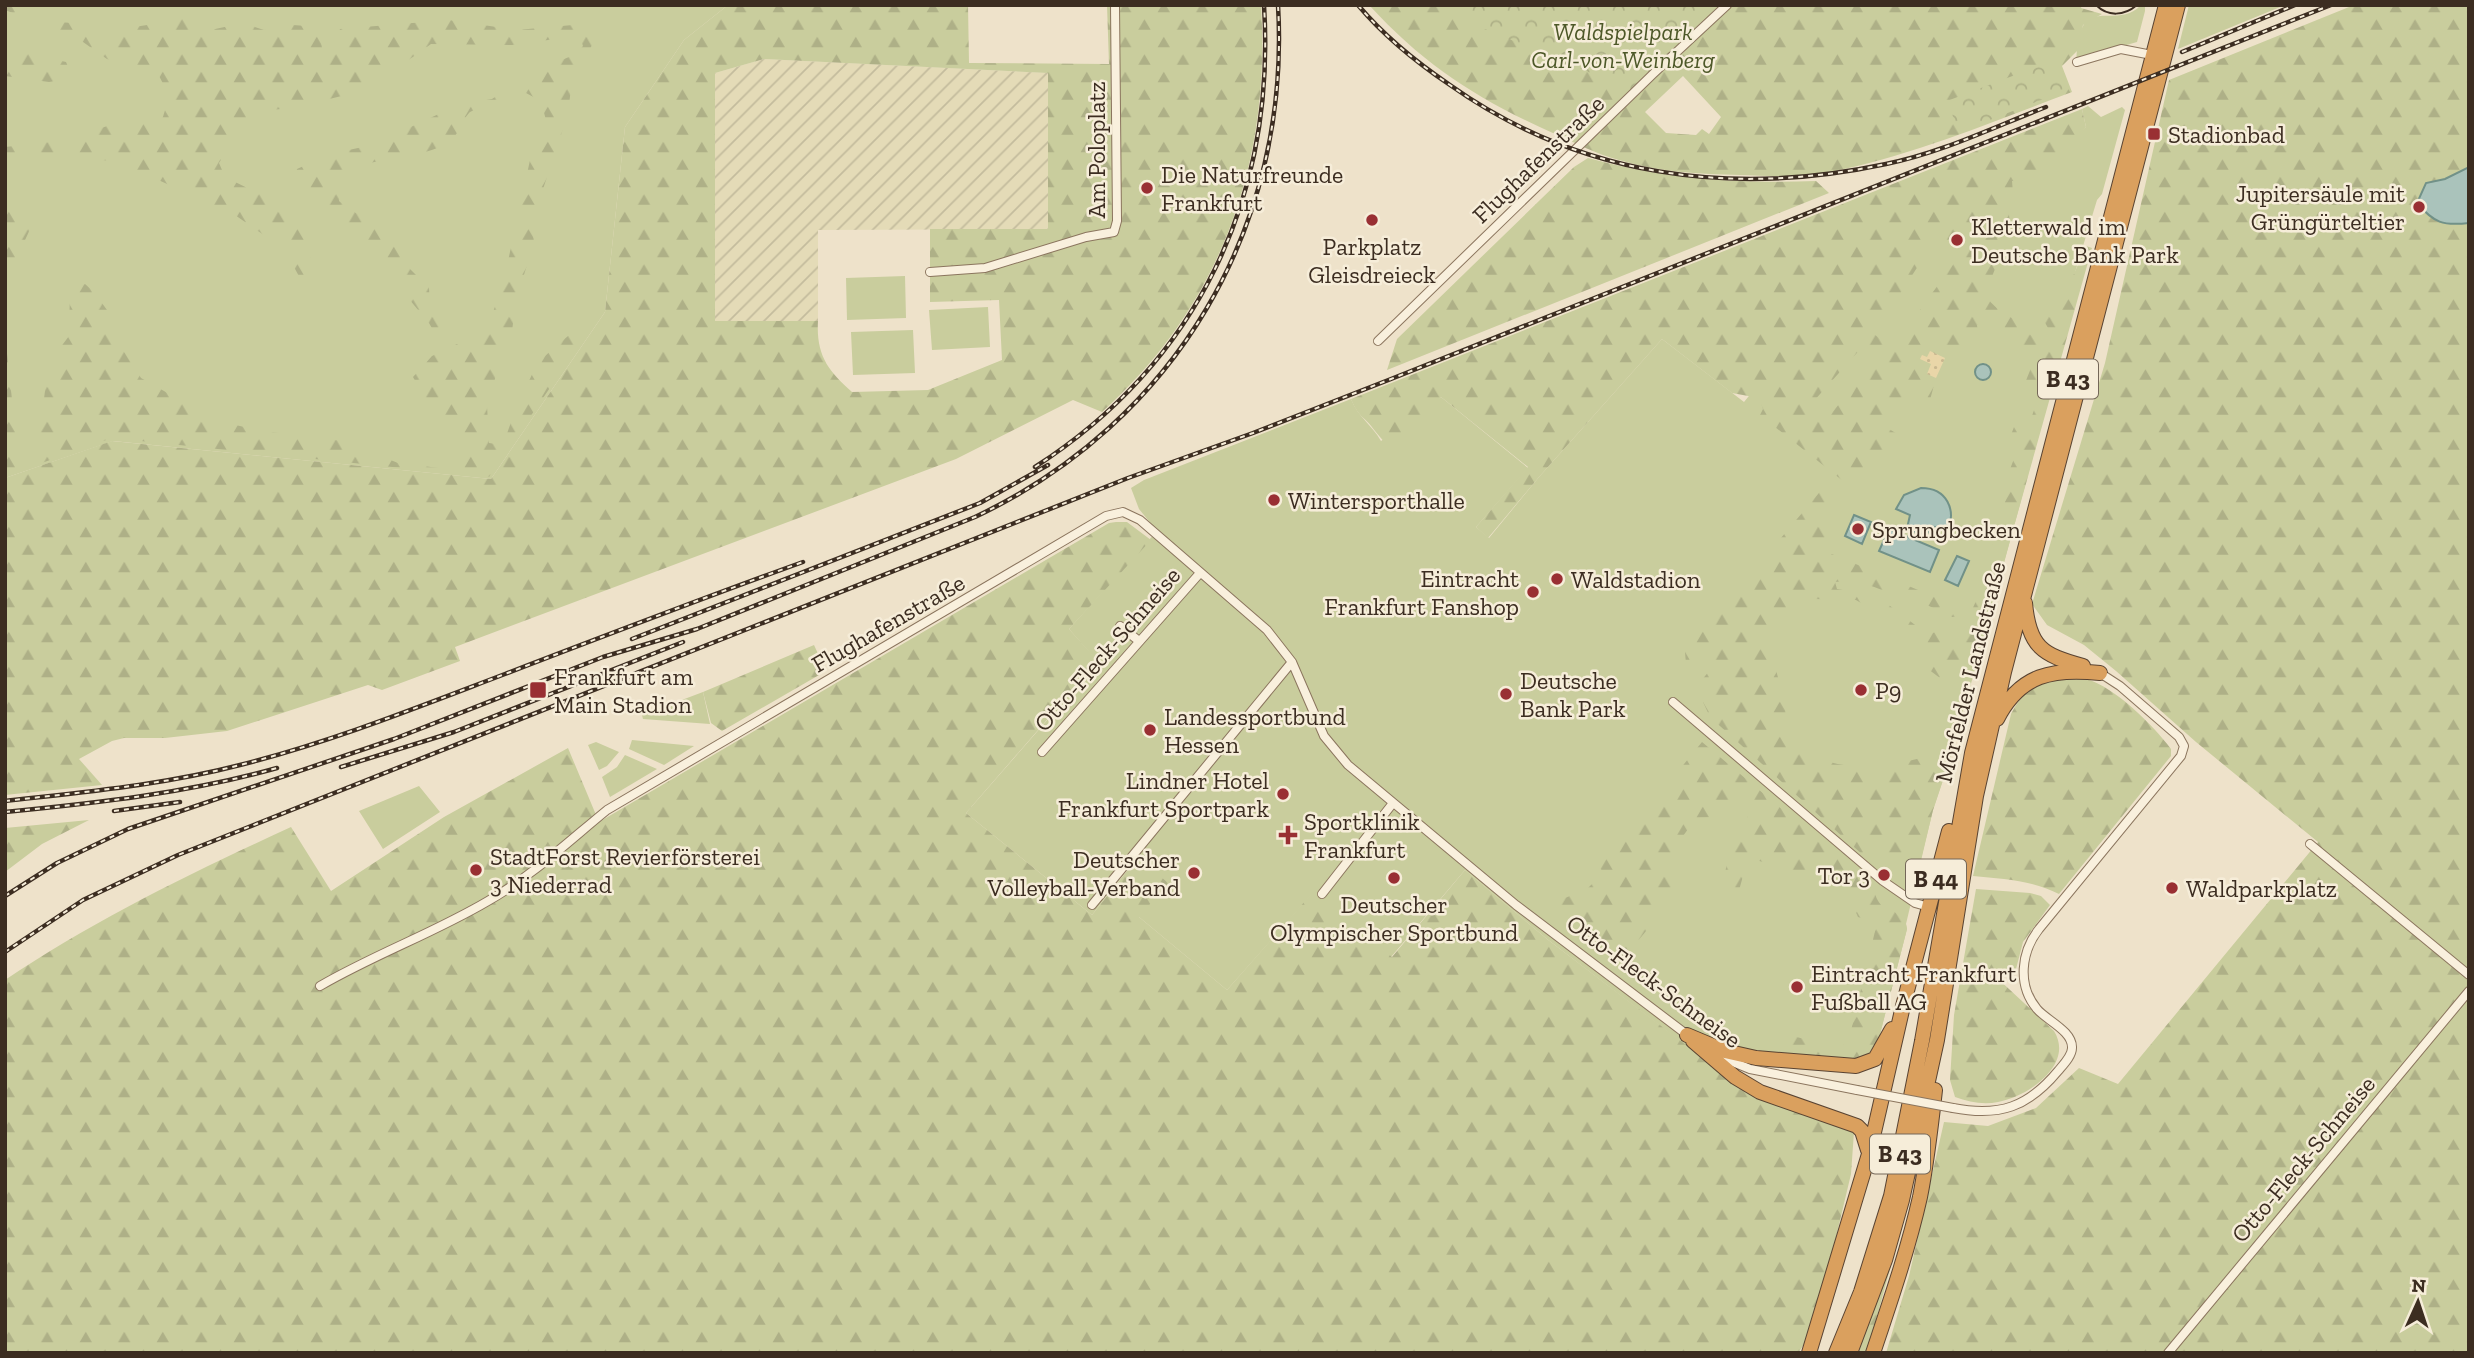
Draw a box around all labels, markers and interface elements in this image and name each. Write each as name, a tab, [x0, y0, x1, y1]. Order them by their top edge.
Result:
park label: Waldspielpark Carl-von-Weinberg	[1531, 17, 1715, 74]
street label: Am Poloplatz	[1082, 81, 1111, 219]
street label: Flughafenstraße	[1466, 89, 1610, 229]
place label: Stadionbad	[2168, 120, 2285, 149]
marker: Stadionbad	[2146, 126, 2162, 142]
place label: Die Naturfreunde Frankfurt	[1161, 160, 1343, 217]
place label: Jupitersäule mit Grüngürteltier	[2236, 179, 2405, 236]
marker: Die Naturfreunde Frankfurt	[1139, 180, 1155, 196]
marker: Jupitersäule mit Grüngürteltier	[2411, 199, 2427, 215]
marker: Parkplatz Gleisdreieck	[1364, 212, 1380, 228]
place label: Kletterwald im Deutsche Bank Park	[1971, 212, 2179, 269]
place label: Parkplatz Gleisdreieck	[1308, 232, 1436, 289]
marker: Kletterwald im Deutsche Bank Park	[1949, 232, 1965, 248]
road number: B 43	[2038, 360, 2098, 398]
place label: Wintersporthalle	[1288, 486, 1465, 515]
marker: Wintersporthalle	[1266, 492, 1282, 508]
place label: Sprungbecken	[1872, 515, 2021, 544]
marker: Sprungbecken	[1850, 521, 1866, 537]
street label: Mörfelder Landstraße	[1928, 558, 2012, 786]
street label: Otto-Fleck-Schneise	[1028, 561, 1186, 737]
place label: Eintracht Frankfurt Fanshop	[1324, 564, 1519, 621]
place label: Waldstadion	[1571, 565, 1701, 594]
street label: Flughafenstraße	[806, 567, 970, 679]
marker: Waldstadion	[1549, 571, 1565, 587]
marker: Eintracht Frankfurt Fanshop	[1525, 584, 1541, 600]
place label: Frankfurt am Main Stadion	[554, 662, 693, 719]
place label: Deutsche Bank Park	[1520, 666, 1626, 723]
place label: P9	[1875, 676, 1902, 705]
marker: Frankfurt am Main Stadion	[528, 680, 548, 700]
marker: P9	[1853, 682, 1869, 698]
marker: Deutsche Bank Park	[1498, 686, 1514, 702]
place label: Landessportbund Hessen	[1164, 702, 1346, 759]
marker: Landessportbund Hessen	[1142, 722, 1158, 738]
place label: Lindner Hotel Frankfurt Sportpark	[1058, 766, 1270, 823]
marker: Lindner Hotel Frankfurt Sportpark	[1275, 786, 1291, 802]
place label: Sportklinik Frankfurt	[1304, 807, 1420, 864]
marker: Sportklinik Frankfurt	[1278, 825, 1298, 845]
place label: StadtForst Revierförsterei 3 Niederrad	[490, 842, 760, 899]
place label: Deutscher Volleyball-Verband	[986, 845, 1180, 902]
road number: B 44	[1906, 860, 1966, 898]
place label: Tor 3	[1817, 861, 1870, 890]
marker: StadtForst Revierförsterei 3 Niederrad	[468, 862, 484, 878]
marker: Deutscher Volleyball-Verband	[1186, 865, 1202, 881]
marker: Tor 3	[1876, 867, 1892, 883]
marker: Deutscher Olympischer Sportbund	[1386, 870, 1402, 886]
place label: Waldparkplatz	[2186, 874, 2337, 903]
marker: Waldparkplatz	[2164, 880, 2180, 896]
place label: Deutscher Olympischer Sportbund	[1270, 890, 1518, 947]
street label: Otto-Fleck-Schneise	[1561, 908, 1747, 1054]
place label: Eintracht Frankfurt Fußball AG	[1811, 959, 2017, 1016]
marker: Eintracht Frankfurt Fußball AG	[1789, 979, 1805, 995]
street label: Otto-Fleck-Schneise	[2225, 1070, 2381, 1248]
road number: B 43	[1870, 1134, 1930, 1174]
north arrow	[2383, 1267, 2453, 1337]
text: N	[2411, 1274, 2427, 1297]

